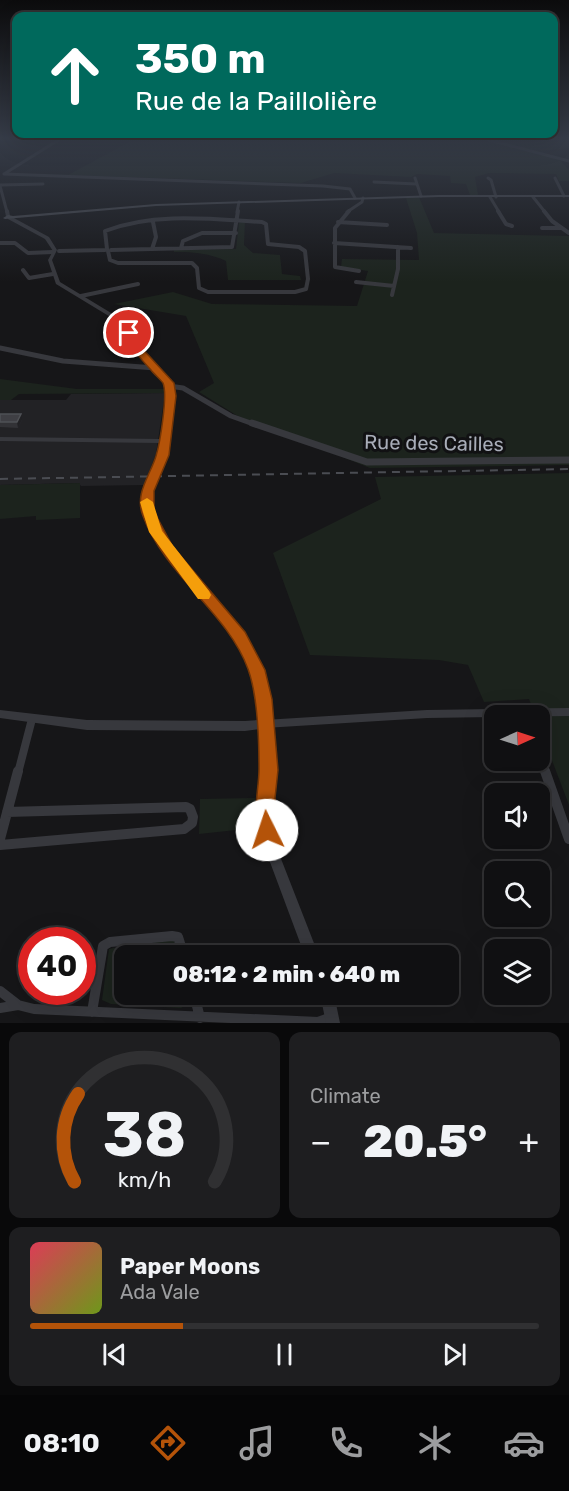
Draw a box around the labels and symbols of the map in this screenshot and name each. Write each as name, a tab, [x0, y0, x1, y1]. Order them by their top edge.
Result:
pin	[103, 307, 154, 358]
street label: Rue des Cailles	[364, 430, 504, 456]
north arrow	[484, 705, 550, 771]
position arrow	[235, 798, 299, 862]
speed limit sign: 40	[18, 927, 96, 1005]

